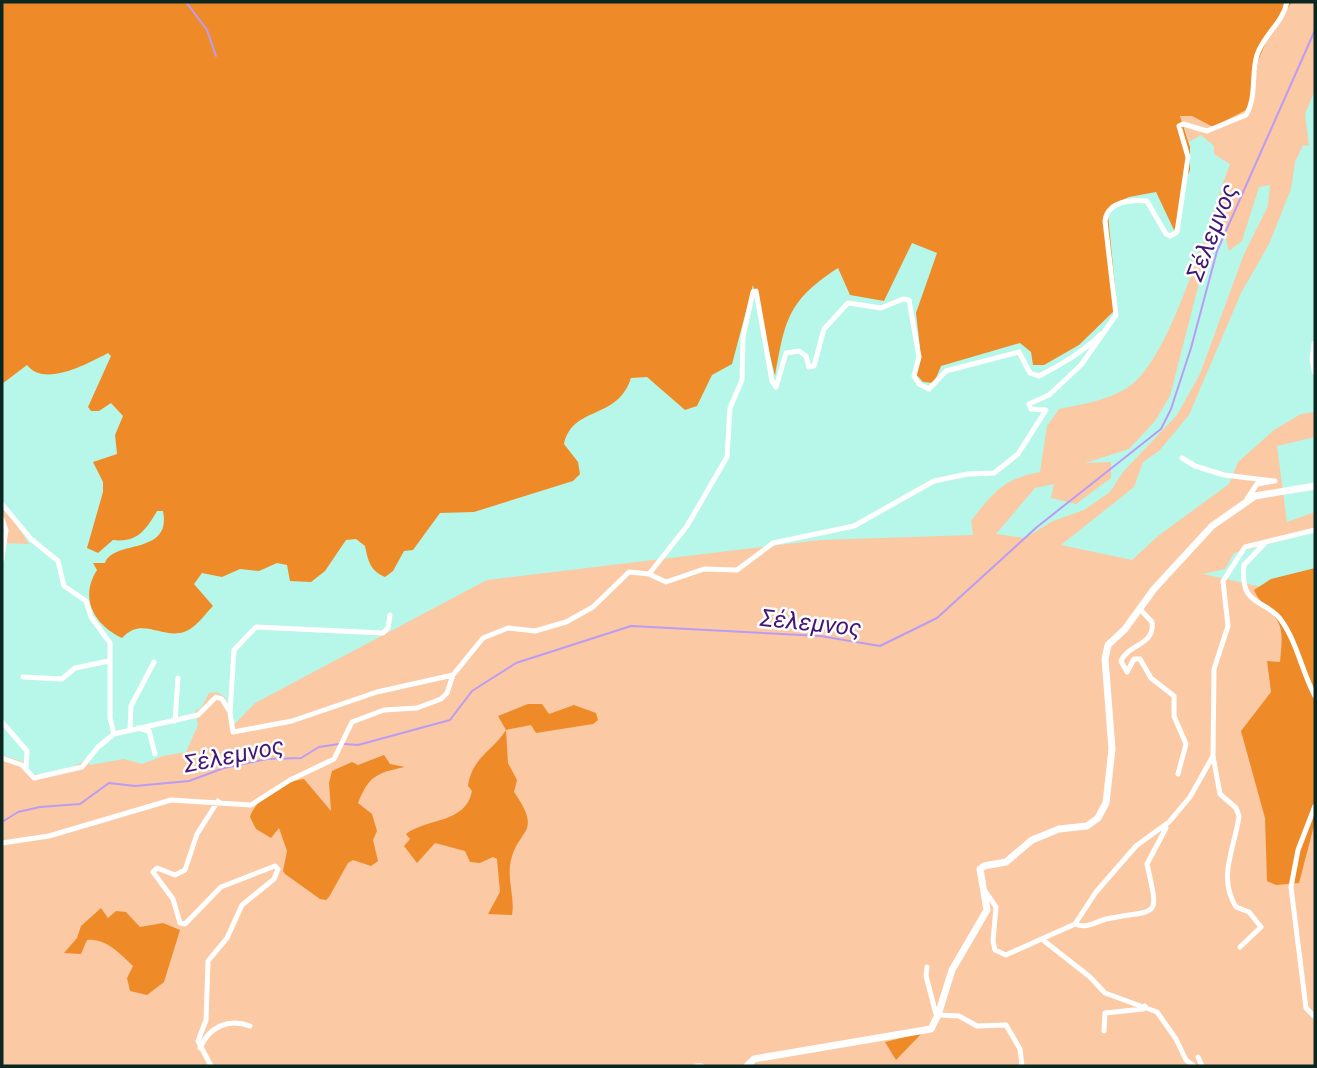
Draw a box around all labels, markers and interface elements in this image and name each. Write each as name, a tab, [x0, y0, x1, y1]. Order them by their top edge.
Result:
water label: Σέλεμνος	[1180, 180, 1243, 285]
water label: Σέλεμνος	[758, 604, 863, 642]
water label: Σέλεμνος	[181, 732, 286, 779]

